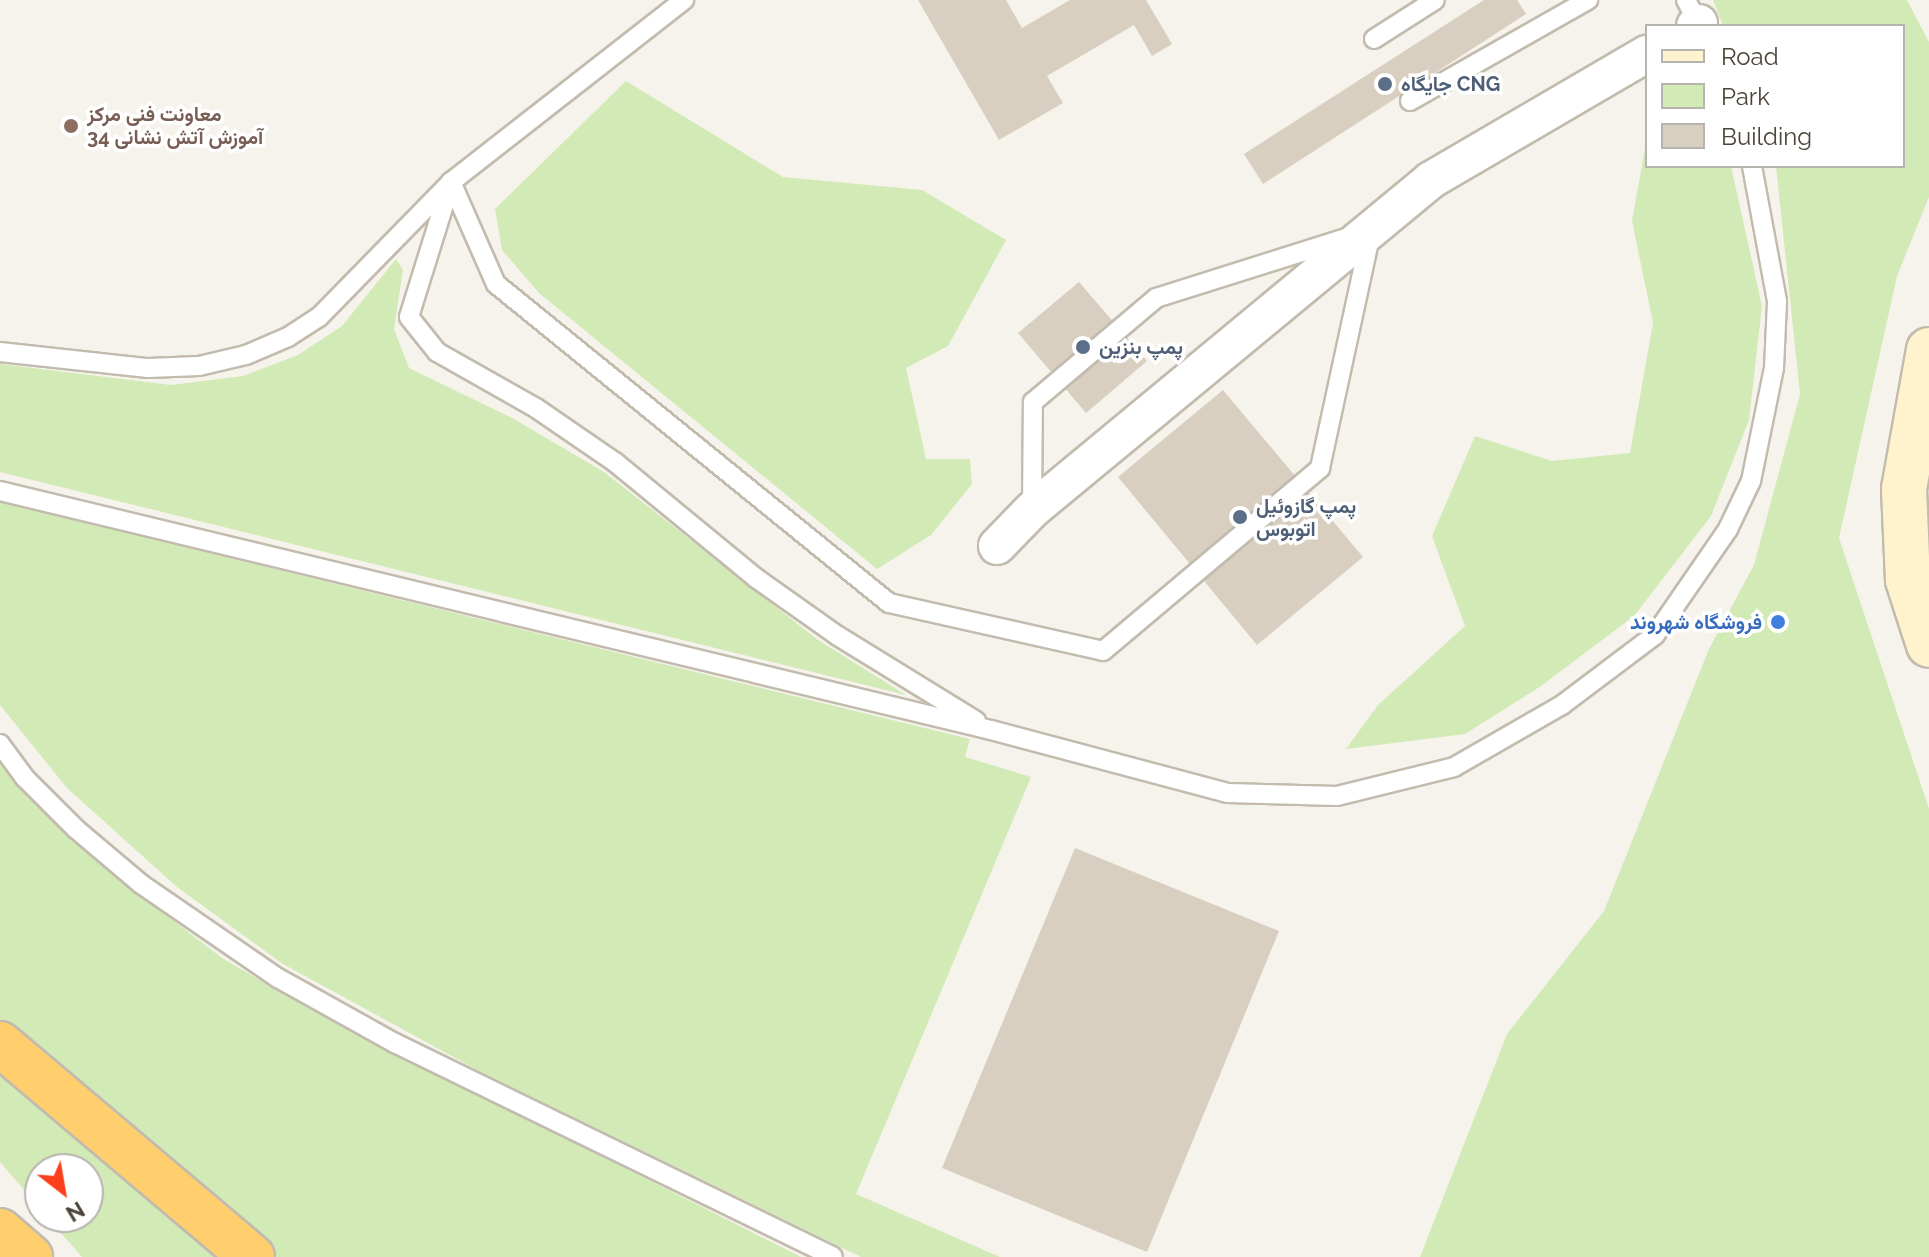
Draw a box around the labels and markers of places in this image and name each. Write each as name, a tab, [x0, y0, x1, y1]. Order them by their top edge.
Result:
place label: جایگاه CNG	[1401, 72, 1500, 96]
marker: جایگاه CNG	[1376, 75, 1394, 93]
place label: معاونت فنی مرکز آموزش آتش نشانی 34	[87, 102, 263, 149]
marker: معاونت فنی مرکز آموزش آتش نشانی 34	[62, 117, 80, 135]
place label: پمپ بنزین	[1099, 335, 1183, 359]
marker: پمپ بنزین	[1074, 338, 1092, 356]
place label: پمپ گازوئیل اتوبوس	[1256, 494, 1356, 541]
marker: پمپ گازوئیل اتوبوس	[1231, 508, 1249, 526]
place label: فروشگاه شهروند	[1630, 610, 1762, 634]
marker: فروشگاه شهروند	[1769, 613, 1787, 631]

